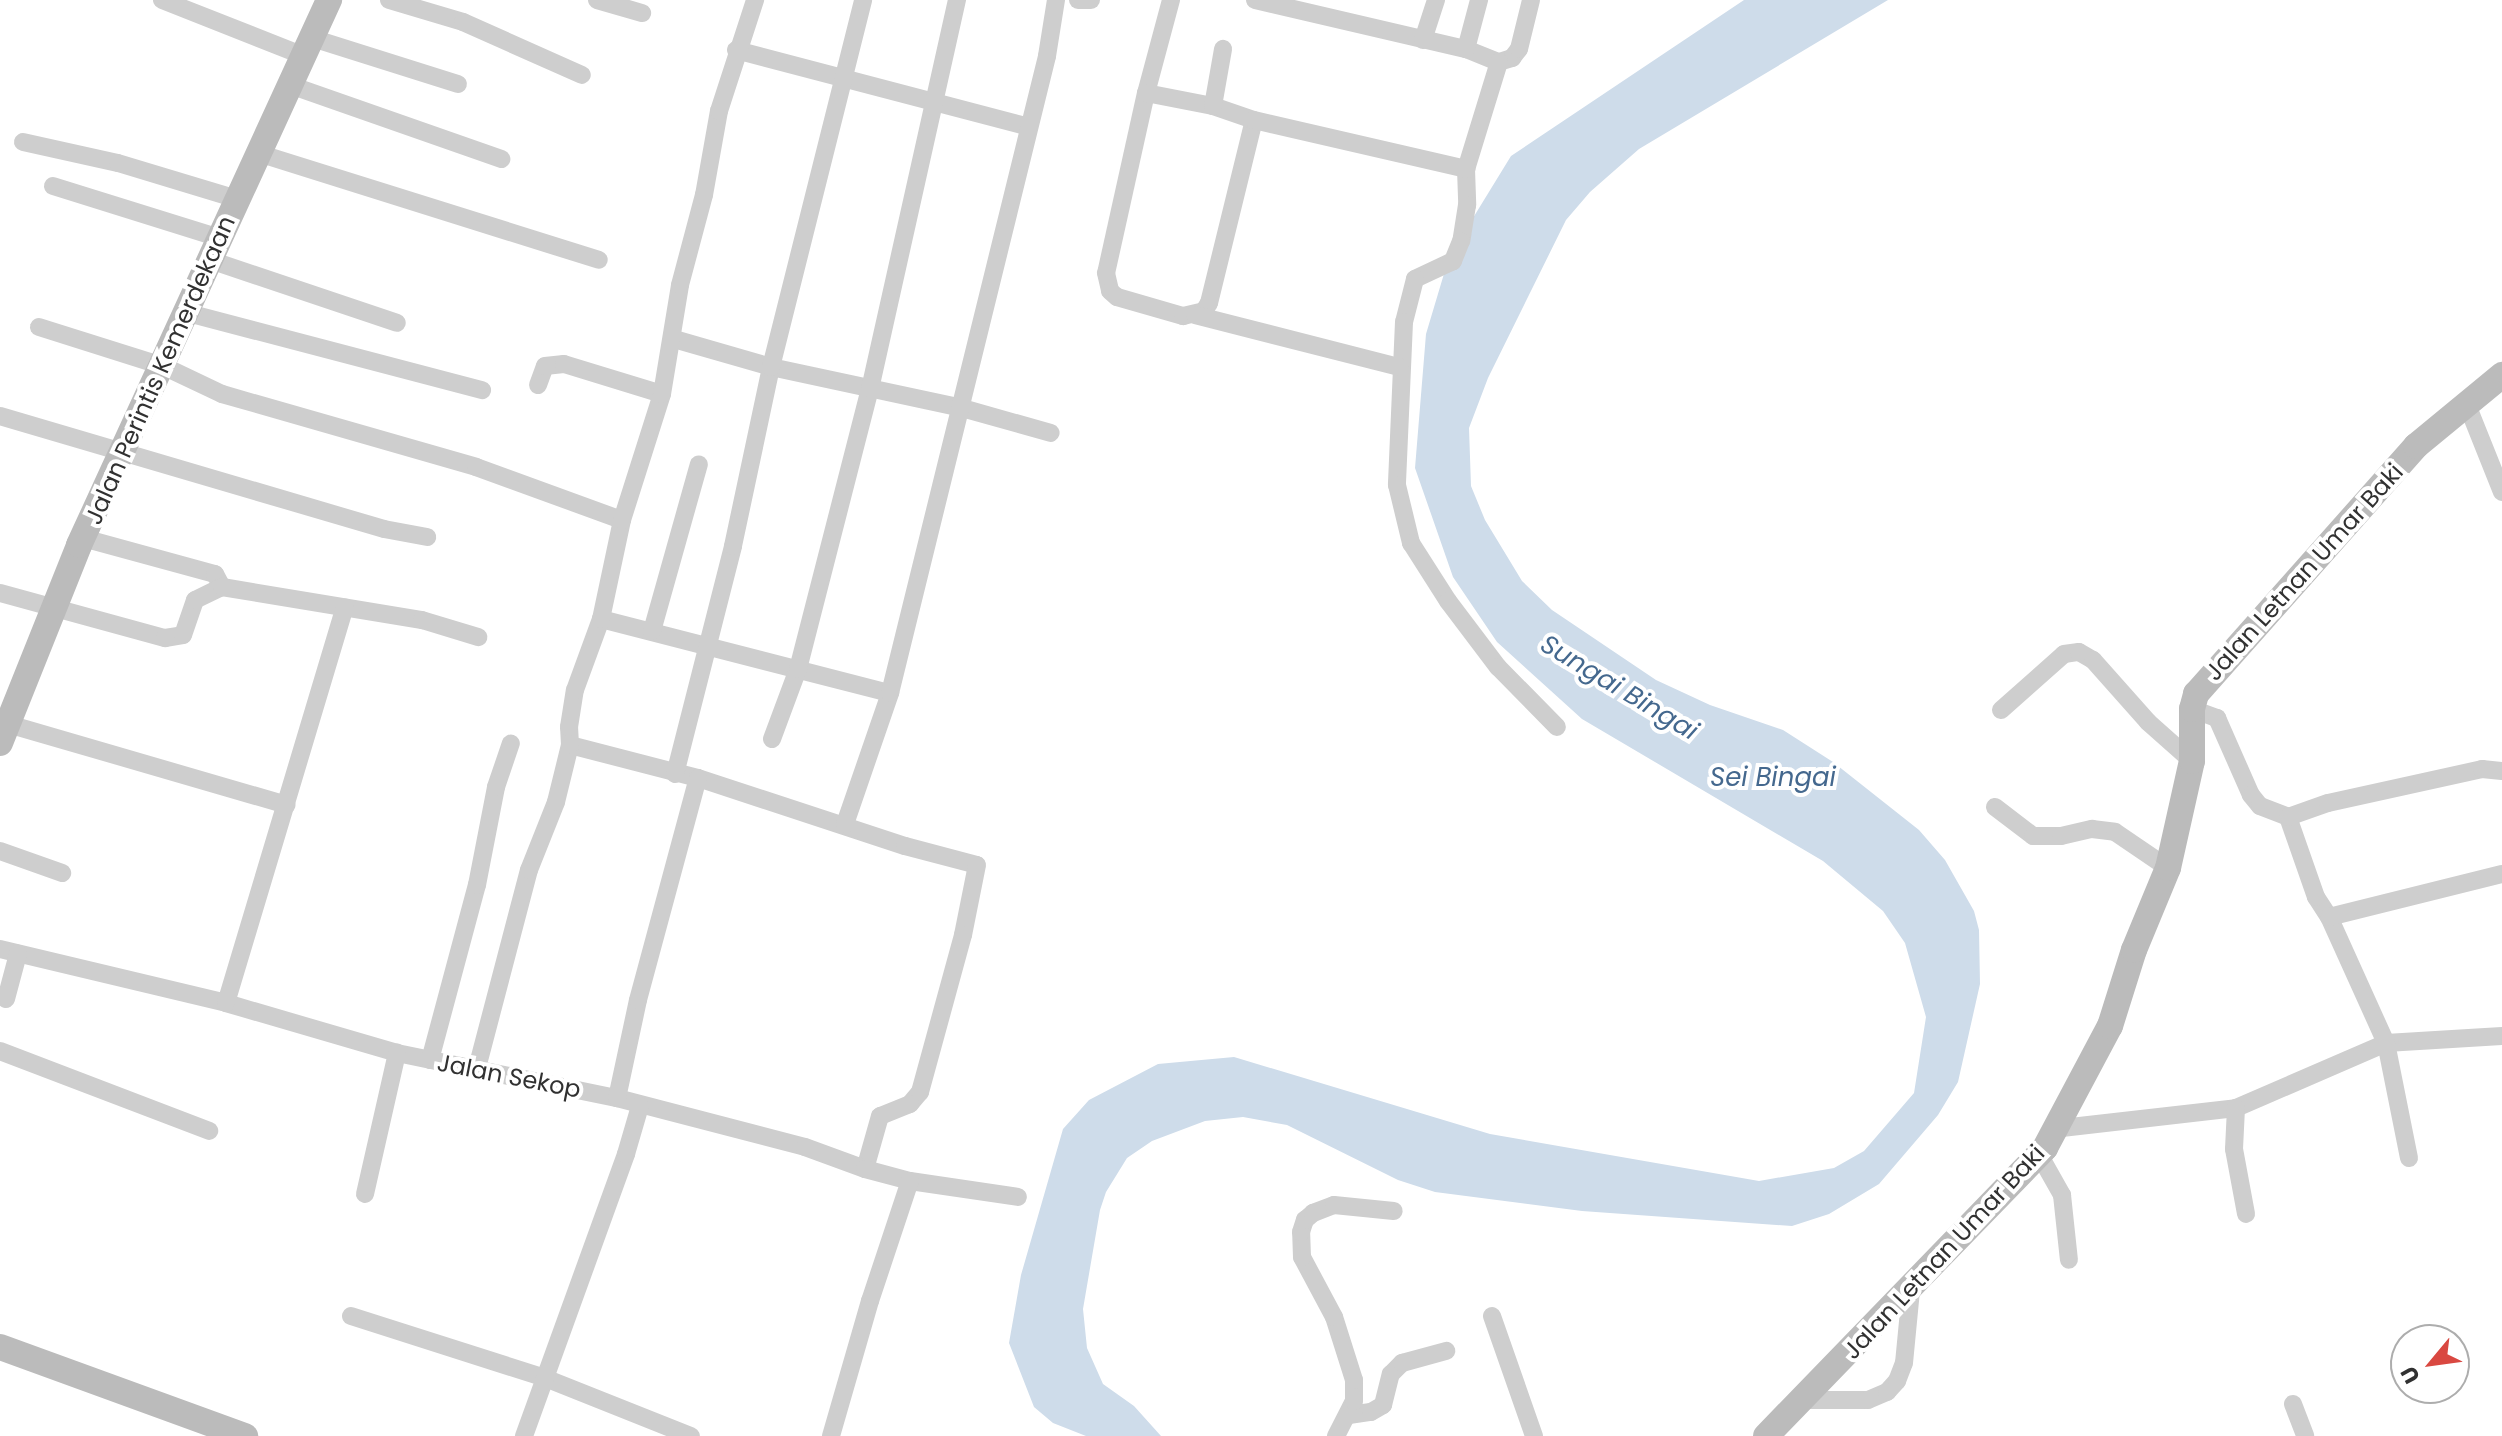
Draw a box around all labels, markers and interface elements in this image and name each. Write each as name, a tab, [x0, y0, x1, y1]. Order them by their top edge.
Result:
street label: Jalan Perintis Kemerdekaan	[79, 211, 241, 529]
street label: Jalan Letnan Umar Baki	[2199, 458, 2409, 686]
water label: Sungai Bingai	[1535, 629, 1703, 747]
water label: Sei Bingai	[1710, 762, 1836, 794]
street label: Jalan Sekop	[435, 1048, 583, 1104]
street label: Jalan Letnan Umar Baki	[1837, 1139, 2051, 1365]
north arrow	[2390, 1324, 2470, 1404]
text: U	[2393, 1361, 2428, 1389]

